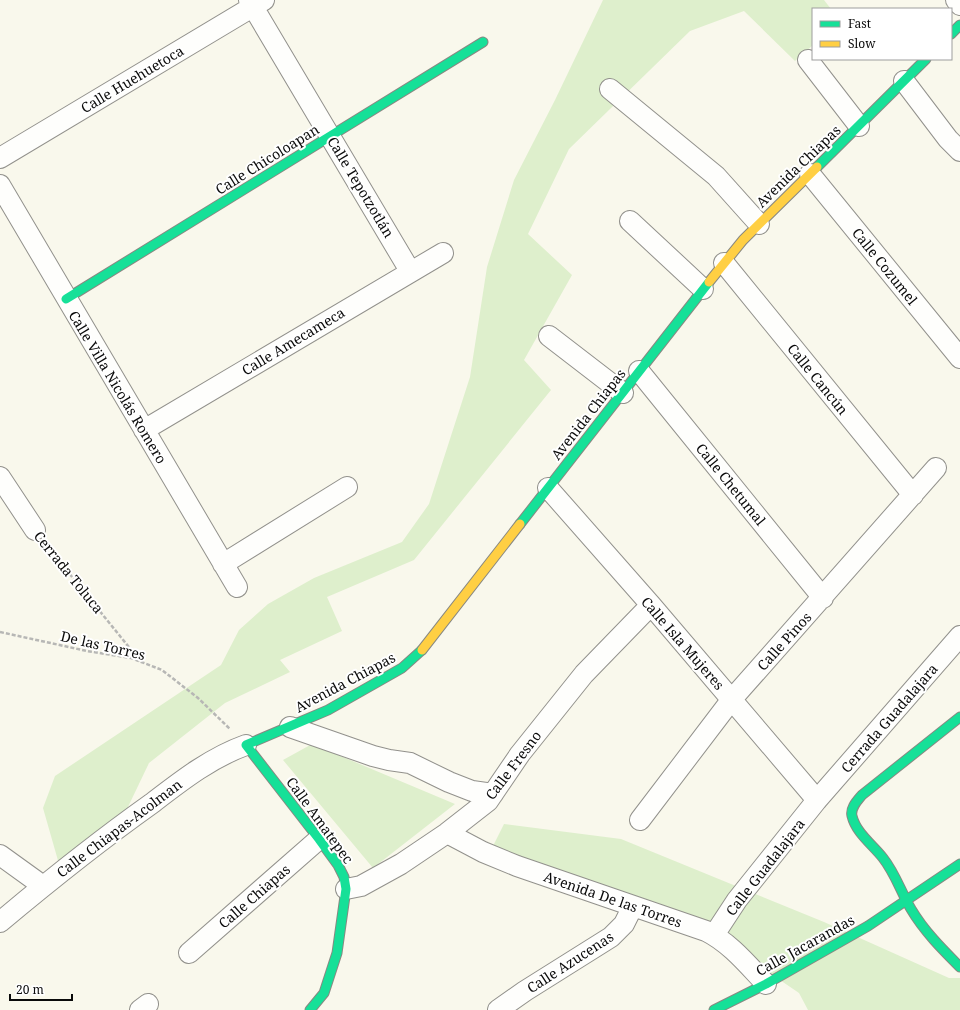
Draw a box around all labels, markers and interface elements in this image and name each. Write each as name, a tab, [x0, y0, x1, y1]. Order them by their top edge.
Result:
legend	[812, 8, 952, 60]
text: Fast	[848, 15, 871, 32]
text: Slow	[848, 35, 876, 52]
street label: Calle Huehuetoca	[77, 41, 187, 117]
street label: Calle Chicoloapan	[211, 119, 323, 199]
street label: Avenida Chiapas	[752, 121, 844, 211]
street label: Calle Tepotzotlán	[323, 133, 399, 241]
street label: Calle Cozumel	[848, 223, 922, 309]
street label: Calle Amecameca	[238, 303, 348, 379]
street label: Calle Villa Nicolás Romero	[65, 307, 171, 467]
street label: Calle Cancún	[783, 339, 853, 419]
street label: Avenida Chiapas	[546, 364, 630, 464]
street label: Calle Chetumal	[692, 439, 770, 530]
street label: Cerrada Toluca	[30, 527, 108, 617]
street label: Calle Isla Mujeres	[637, 592, 729, 694]
street label: Calle Pinos	[753, 608, 815, 674]
street label: De las Torres	[59, 626, 147, 664]
street label: Avenida Chiapas	[292, 648, 398, 716]
street label: Cerrada Guadalajara	[836, 659, 942, 777]
street label: Calle Fresno	[481, 727, 545, 803]
street label: Calle Amatepec	[282, 773, 358, 867]
street label: Calle Chiapas-Acolman	[52, 775, 186, 881]
street label: Calle Guadalajara	[721, 815, 809, 919]
street label: Calle Chiapas	[214, 860, 294, 932]
street label: Avenida De las Torres	[541, 866, 685, 932]
street label: Calle Jacarandas	[752, 910, 858, 980]
street label: Calle Azucenas	[523, 927, 617, 997]
scale bar	[10, 976, 72, 1002]
text: 20 m	[16, 981, 44, 998]

